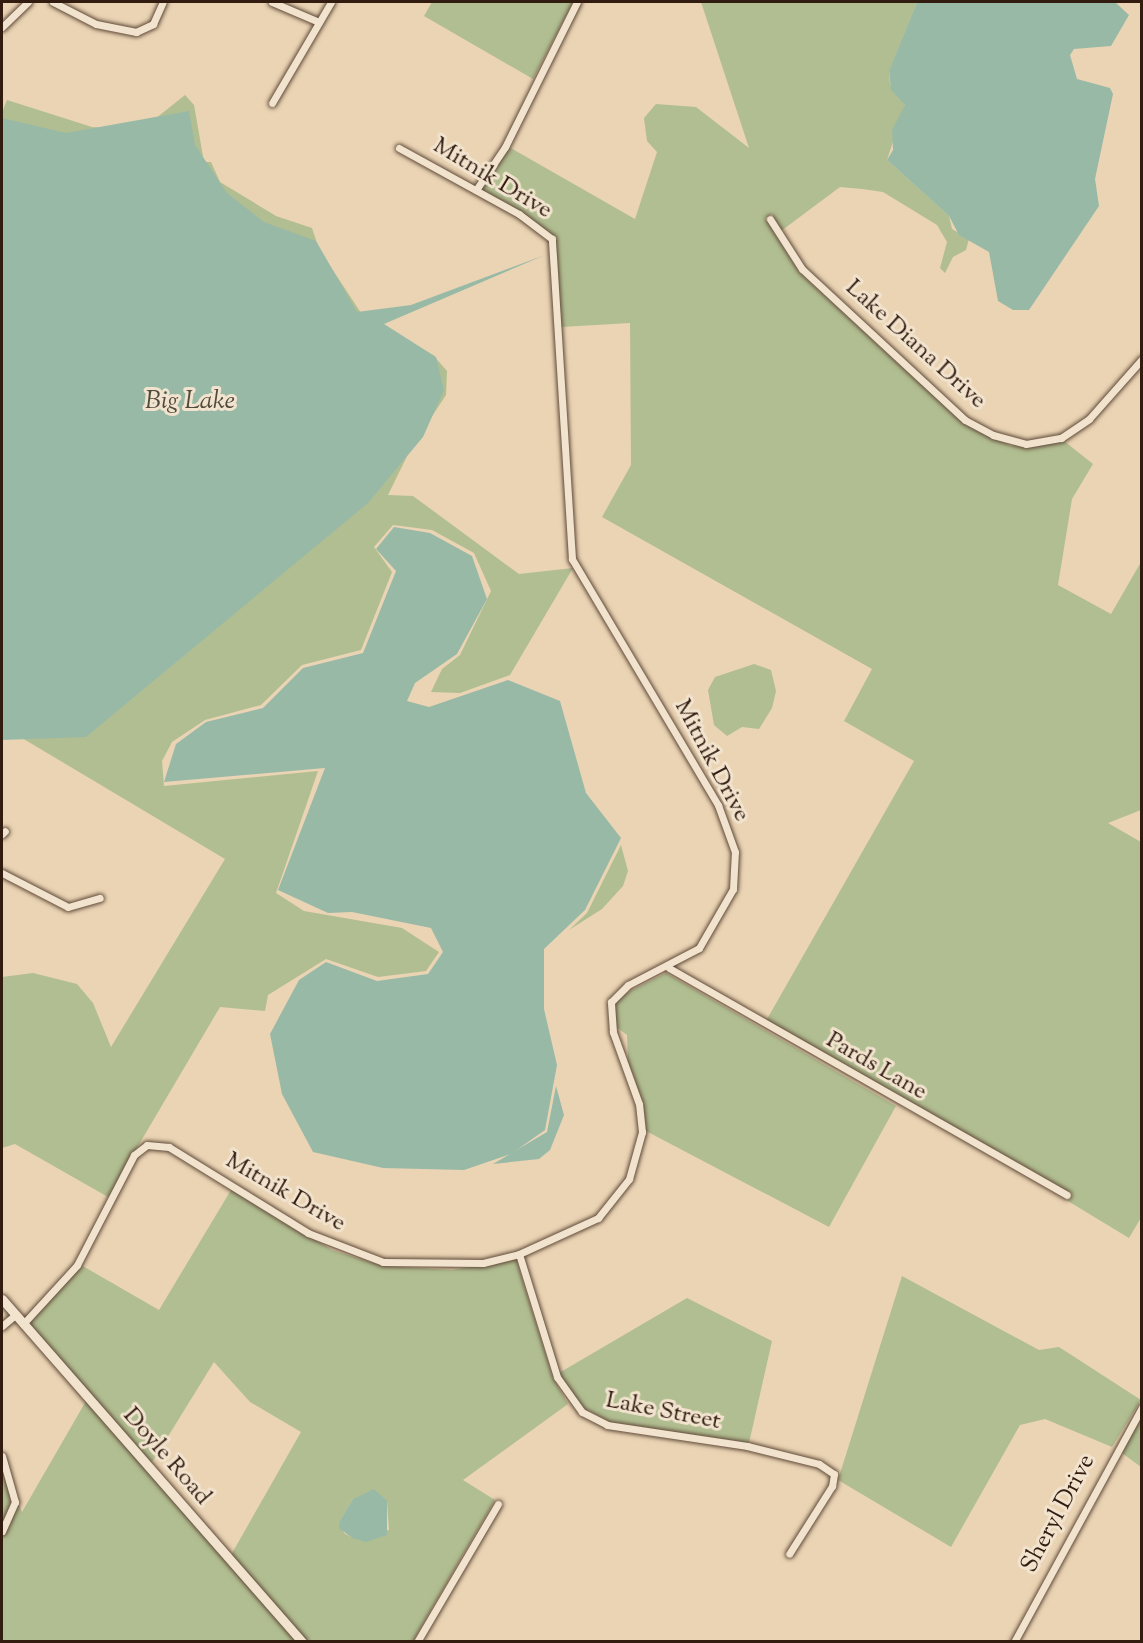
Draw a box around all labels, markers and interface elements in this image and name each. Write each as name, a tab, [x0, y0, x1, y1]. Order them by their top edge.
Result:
street label: Mitnik Drive	[427, 132, 557, 226]
street label: Lake Diana Drive	[839, 274, 991, 416]
water label: Big Lake	[145, 386, 235, 418]
street label: Mitnik Drive	[667, 695, 755, 827]
street label: Pards Lane	[820, 1027, 932, 1107]
street label: Mitnik Drive	[220, 1147, 350, 1239]
street label: Lake Street	[603, 1387, 723, 1437]
street label: Doyle Road	[116, 1402, 216, 1512]
street label: Sheryl Drive	[1016, 1450, 1102, 1578]

